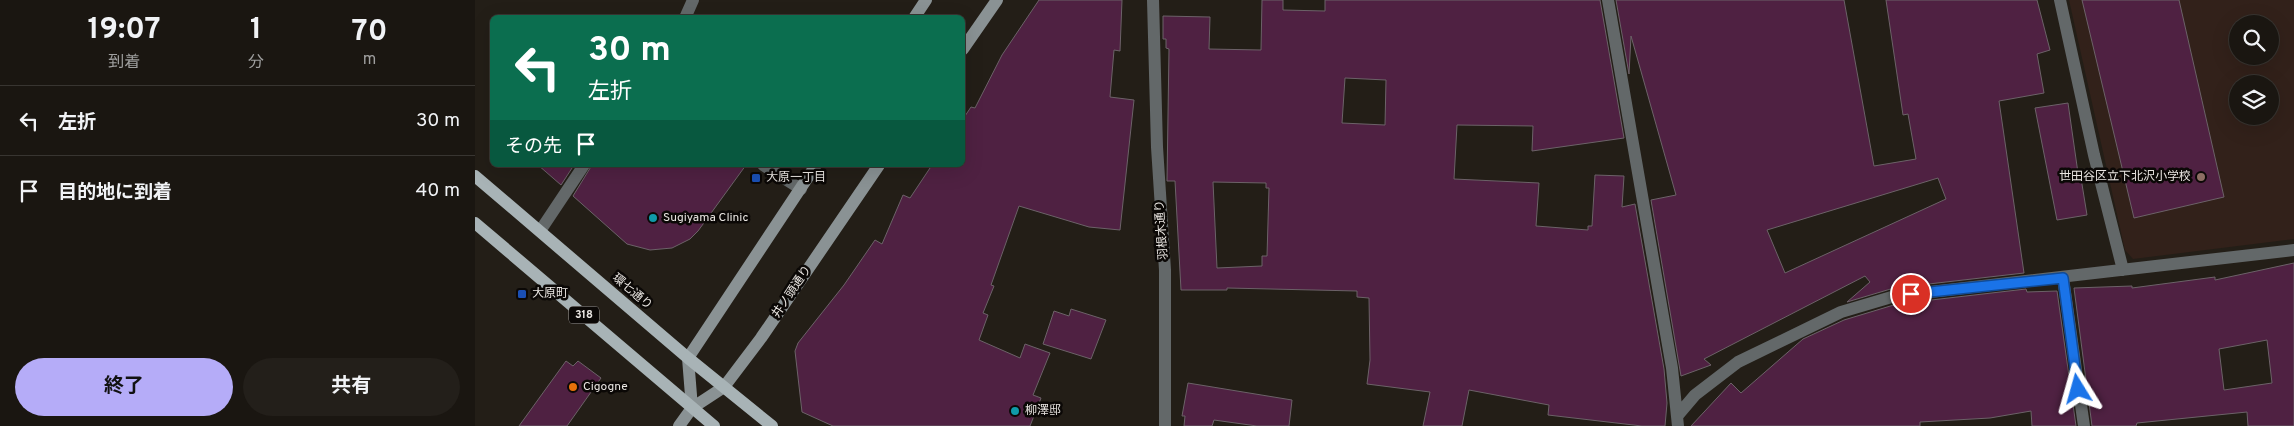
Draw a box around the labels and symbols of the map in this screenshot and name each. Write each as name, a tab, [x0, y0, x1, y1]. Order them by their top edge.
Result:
place label: 世田谷区立下北沢小学校	[2059, 169, 2191, 185]
place label: 大原一丁目	[766, 170, 826, 186]
marker: 世田谷区立下北沢小学校	[2195, 171, 2207, 183]
marker: 大原一丁目	[750, 172, 762, 184]
street label: 羽根木通り	[1152, 200, 1172, 260]
place label: Sugiyama Clinic	[663, 210, 748, 226]
marker: Sugiyama Clinic	[647, 212, 659, 224]
street label: 井ノ頭通り	[769, 263, 815, 321]
street label: 環七通り	[608, 270, 656, 314]
pin	[1890, 273, 1932, 315]
place label: 大原町	[532, 286, 568, 302]
marker: 大原町	[516, 288, 528, 300]
road number: 318	[569, 306, 599, 324]
position arrow	[2051, 362, 2103, 414]
place label: Cigogne	[583, 379, 628, 395]
marker: Cigogne	[567, 381, 579, 393]
place label: 柳澤邸	[1025, 403, 1061, 419]
marker: 柳澤邸	[1009, 405, 1021, 417]

